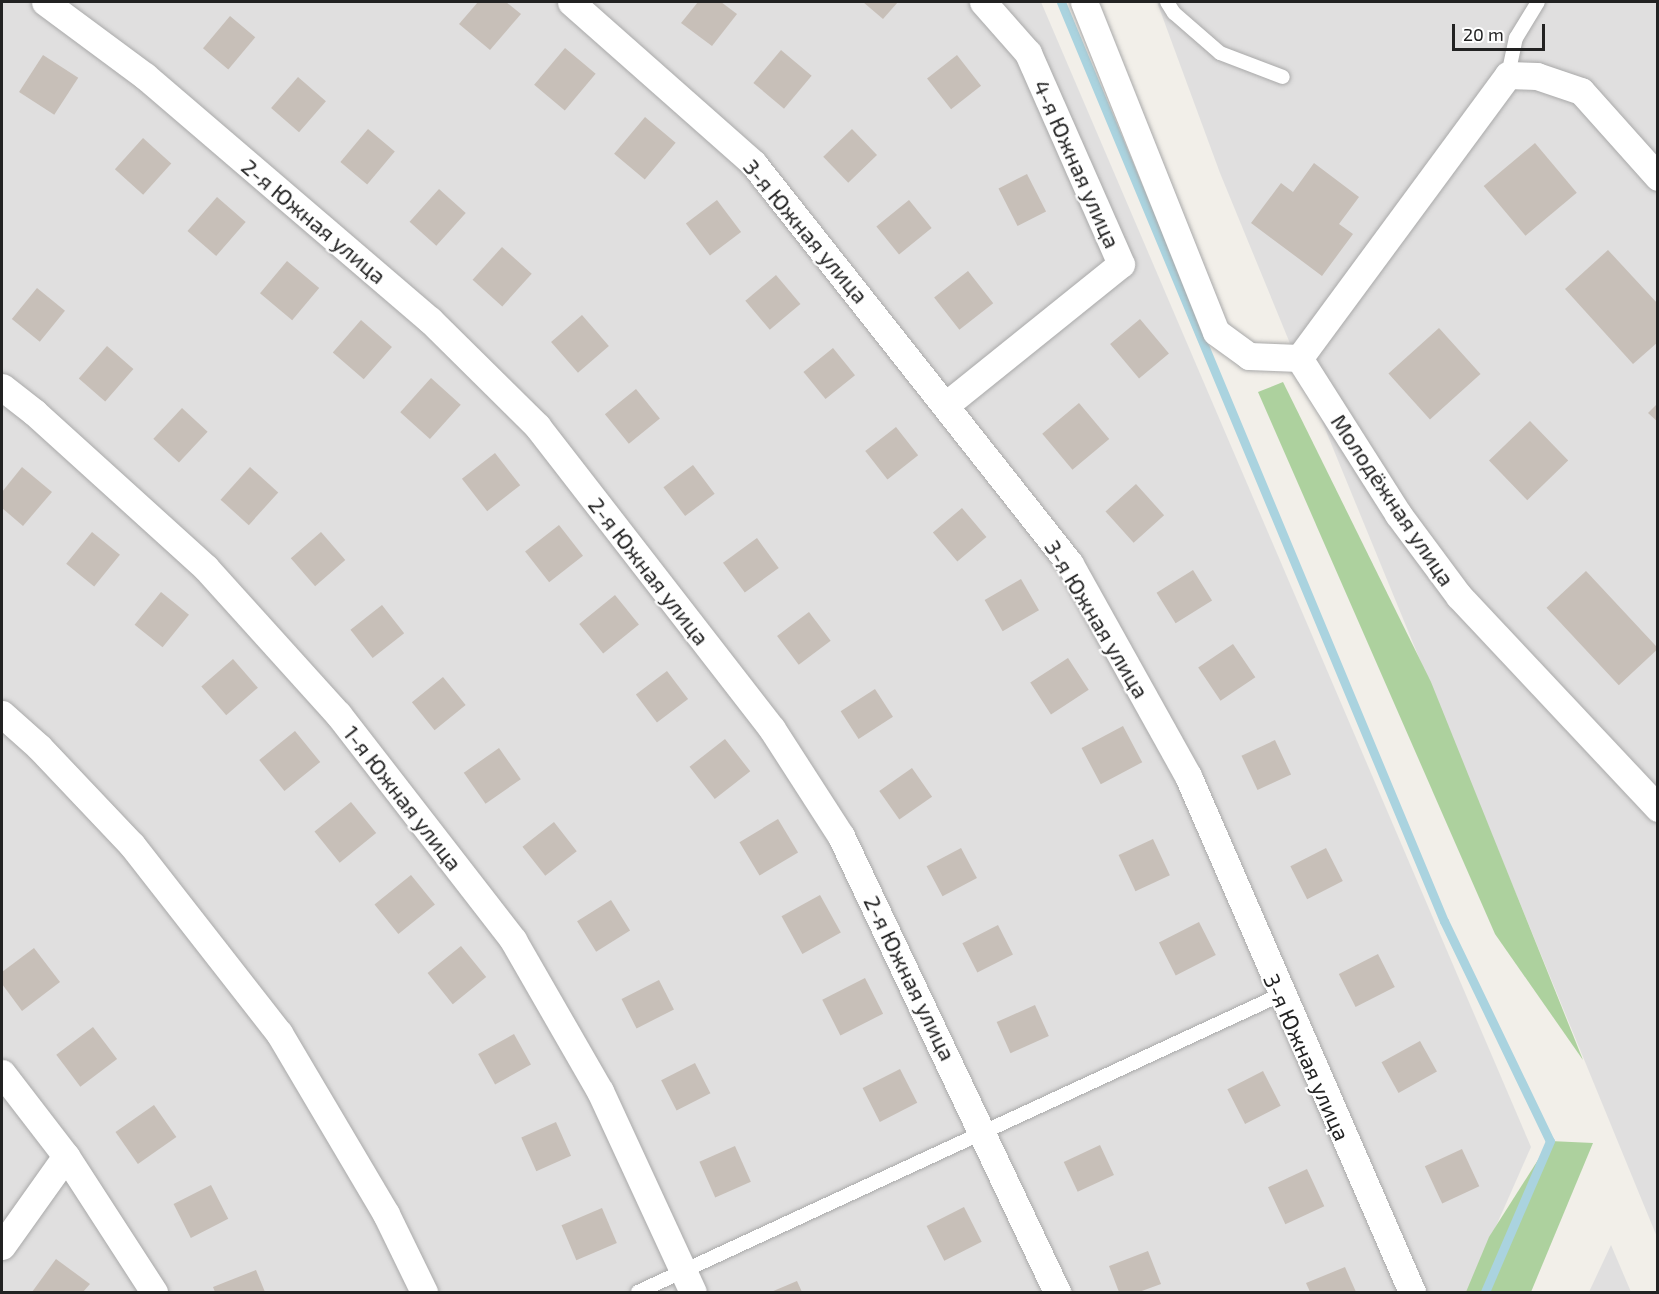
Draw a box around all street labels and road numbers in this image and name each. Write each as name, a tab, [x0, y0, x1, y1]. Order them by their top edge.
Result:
street label: 4-я Южная улица	[1028, 76, 1126, 252]
street label: 2-я Южная улица	[237, 153, 391, 289]
street label: 3-я Южная улица	[738, 154, 874, 308]
street label: Молодёжная улица	[1326, 409, 1460, 591]
street label: 2-я Южная улица	[583, 492, 715, 650]
street label: 3-я Южная улица	[1039, 535, 1155, 703]
street label: 1-я Южная улица	[338, 720, 468, 876]
street label: 2-я Южная улица	[859, 891, 961, 1065]
street label: 3-я Южная улица	[1258, 969, 1356, 1145]

